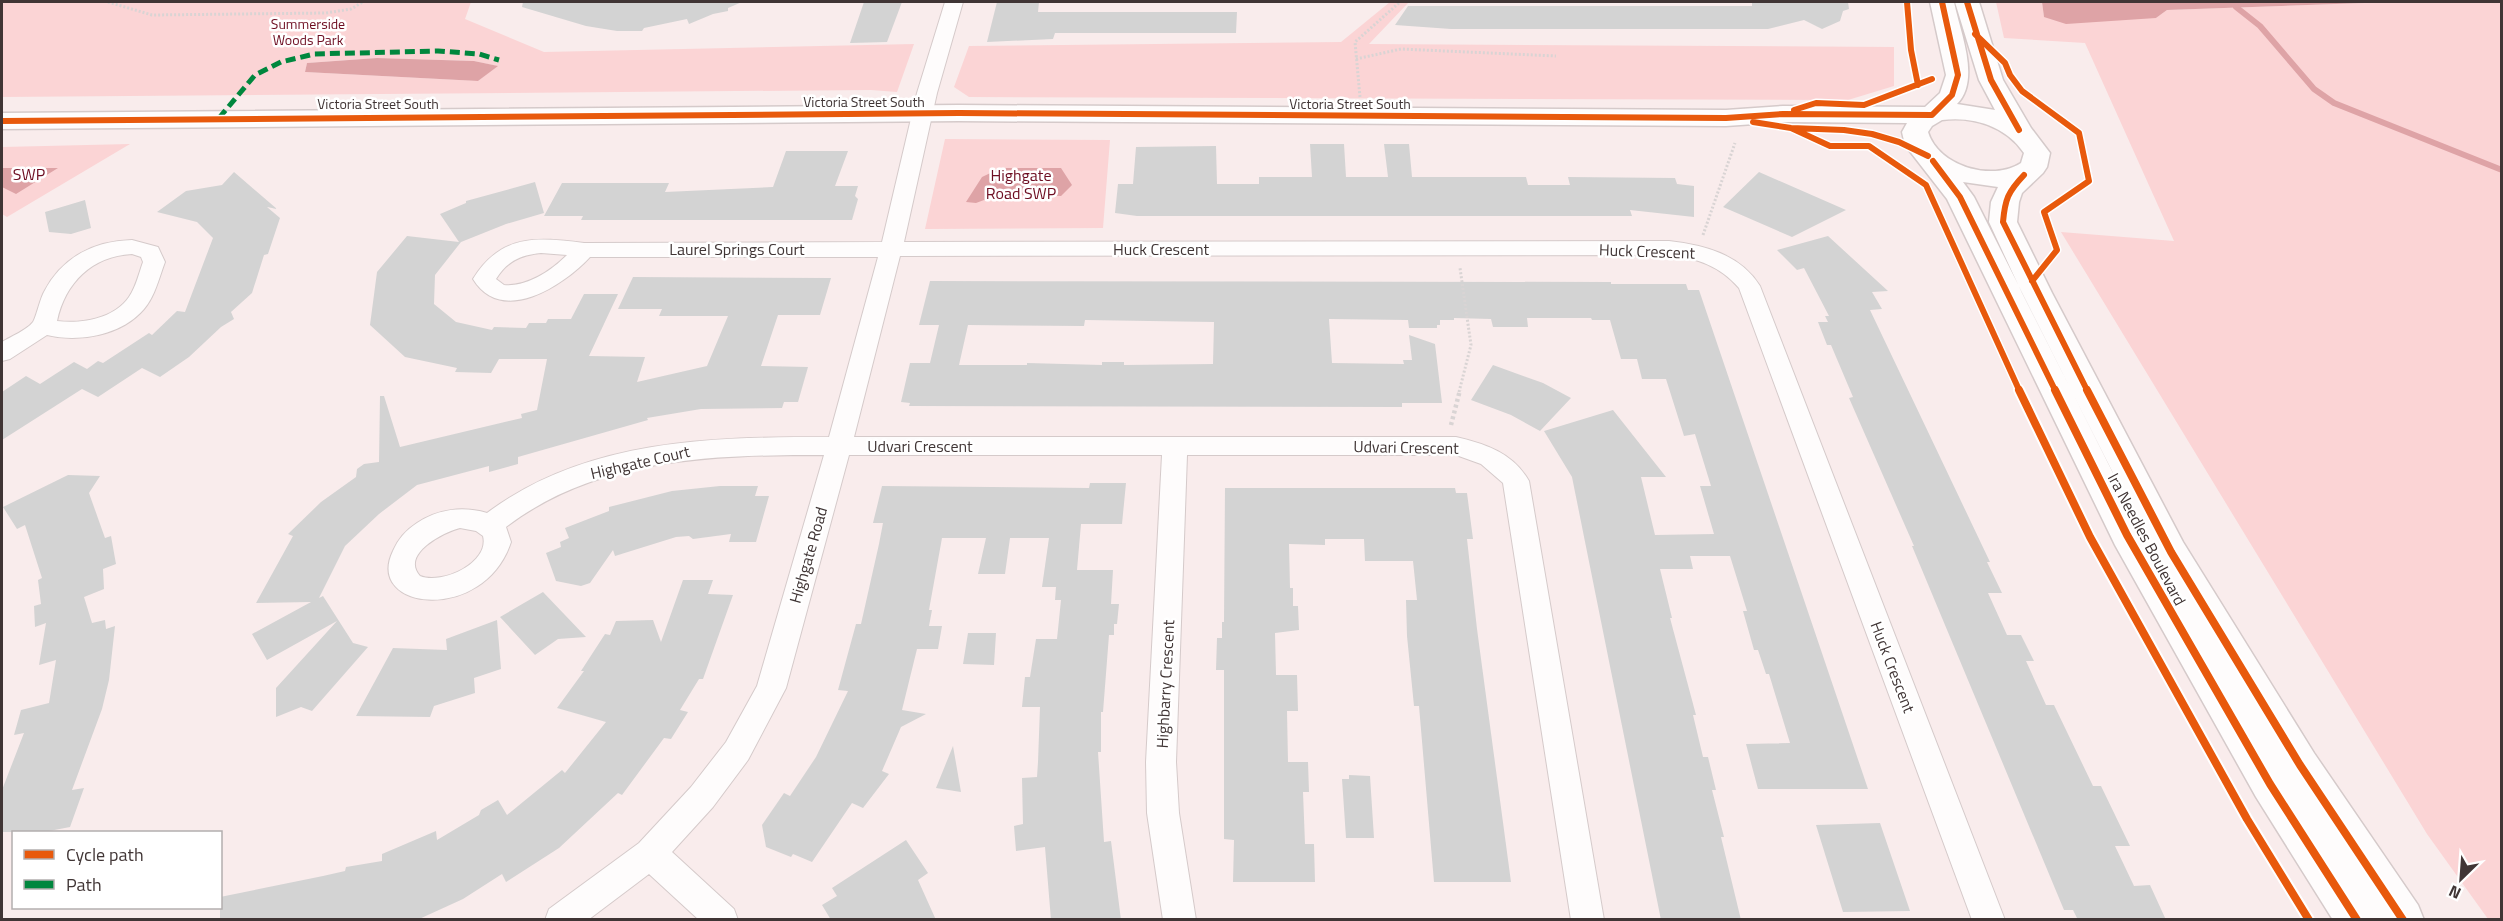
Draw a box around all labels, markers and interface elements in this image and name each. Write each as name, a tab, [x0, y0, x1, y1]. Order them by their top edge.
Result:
park label: Summerside Woods Park	[271, 13, 345, 50]
street label: Victoria Street South	[803, 91, 925, 112]
street label: Victoria Street South	[317, 93, 439, 114]
street label: Victoria Street South	[1289, 93, 1411, 114]
park label: SWP	[13, 162, 45, 186]
park label: Highgate Road SWP	[986, 163, 1056, 205]
street label: Laurel Springs Court	[669, 237, 805, 261]
street label: Huck Crescent	[1113, 237, 1209, 261]
street label: Huck Crescent	[1599, 237, 1696, 265]
street label: Udvari Crescent	[867, 434, 973, 458]
street label: Udvari Crescent	[1353, 434, 1459, 460]
street label: Highgate Court	[588, 439, 692, 485]
street label: Ira Needles Boulevard	[2102, 468, 2192, 610]
street label: Highgate Road	[783, 504, 833, 606]
street label: Huck Crescent	[1865, 618, 1922, 717]
street label: Highbarry Crescent	[1150, 619, 1180, 749]
legend	[12, 831, 222, 909]
text: Cycle path	[66, 841, 144, 868]
north arrow	[2431, 849, 2491, 909]
text: Path	[66, 871, 102, 898]
text: N	[2445, 879, 2465, 906]

